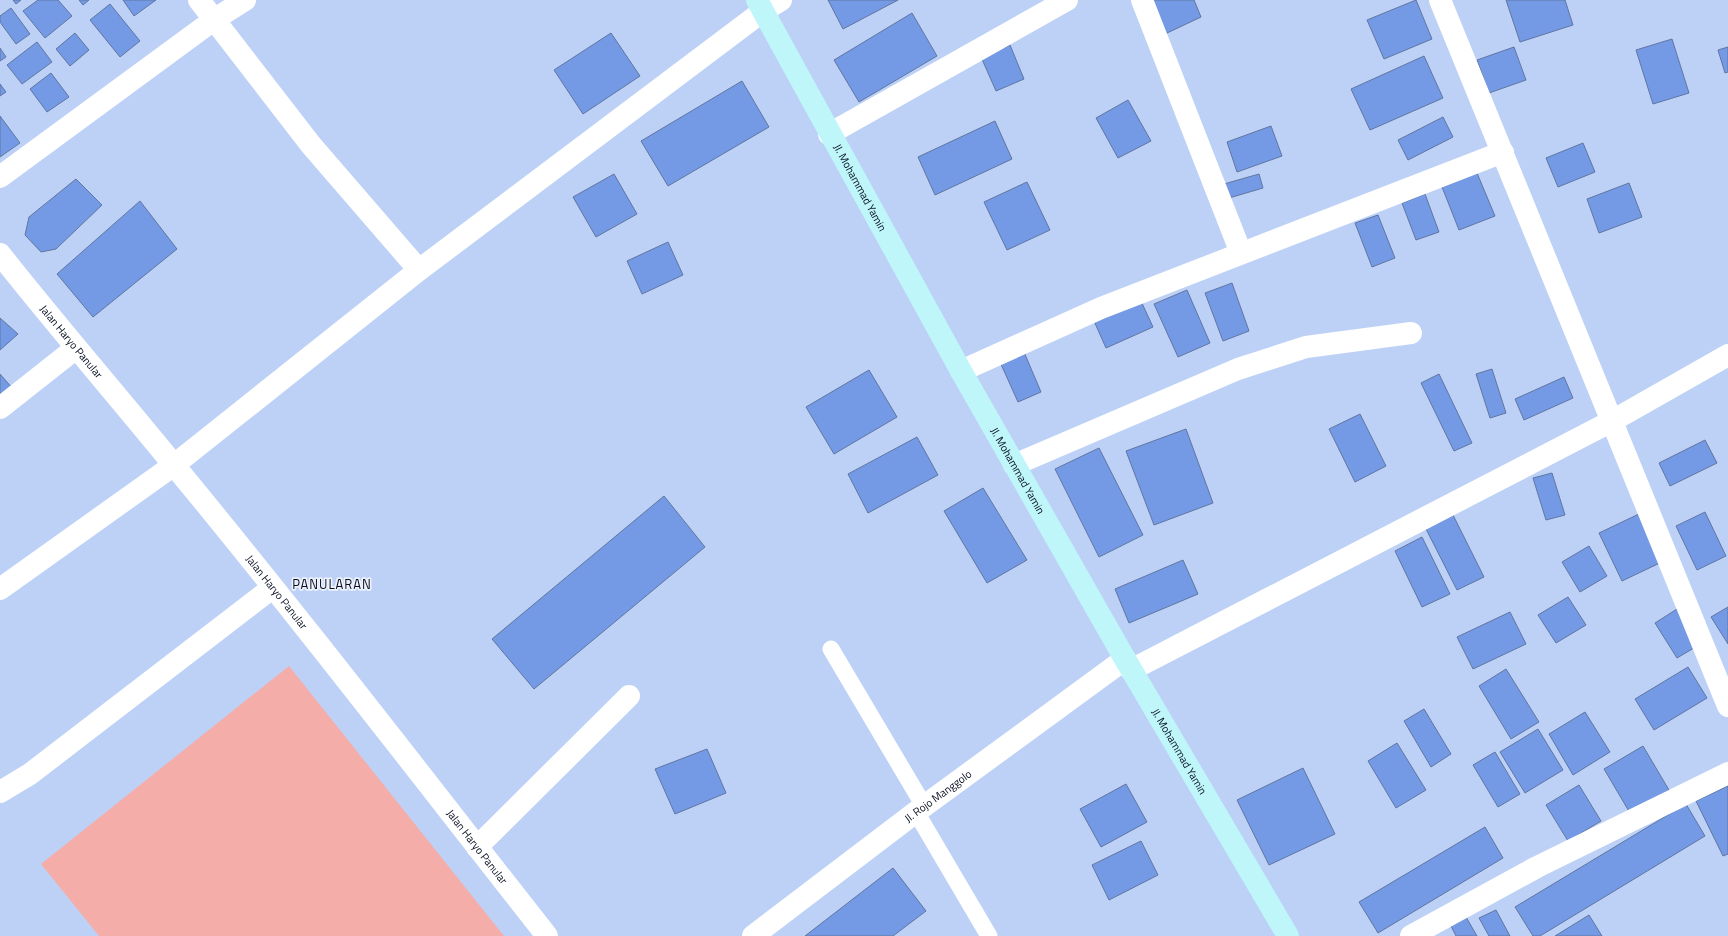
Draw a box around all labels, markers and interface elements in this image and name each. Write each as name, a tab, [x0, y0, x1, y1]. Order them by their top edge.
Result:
street label: Jl. Mohammad Yamin	[830, 141, 891, 234]
street label: Jalan Haryo Panular	[36, 302, 107, 382]
street label: Jl. Mohammad Yamin	[987, 424, 1049, 517]
street label: Jalan Haryo Panular	[242, 552, 312, 633]
district label: PANULARAN	[292, 574, 372, 594]
street label: Jl. Mohammad Yamin	[1148, 705, 1211, 797]
street label: Jl. Rojo Manggolo	[901, 766, 975, 826]
street label: Jalan Haryo Panular	[443, 806, 512, 888]

